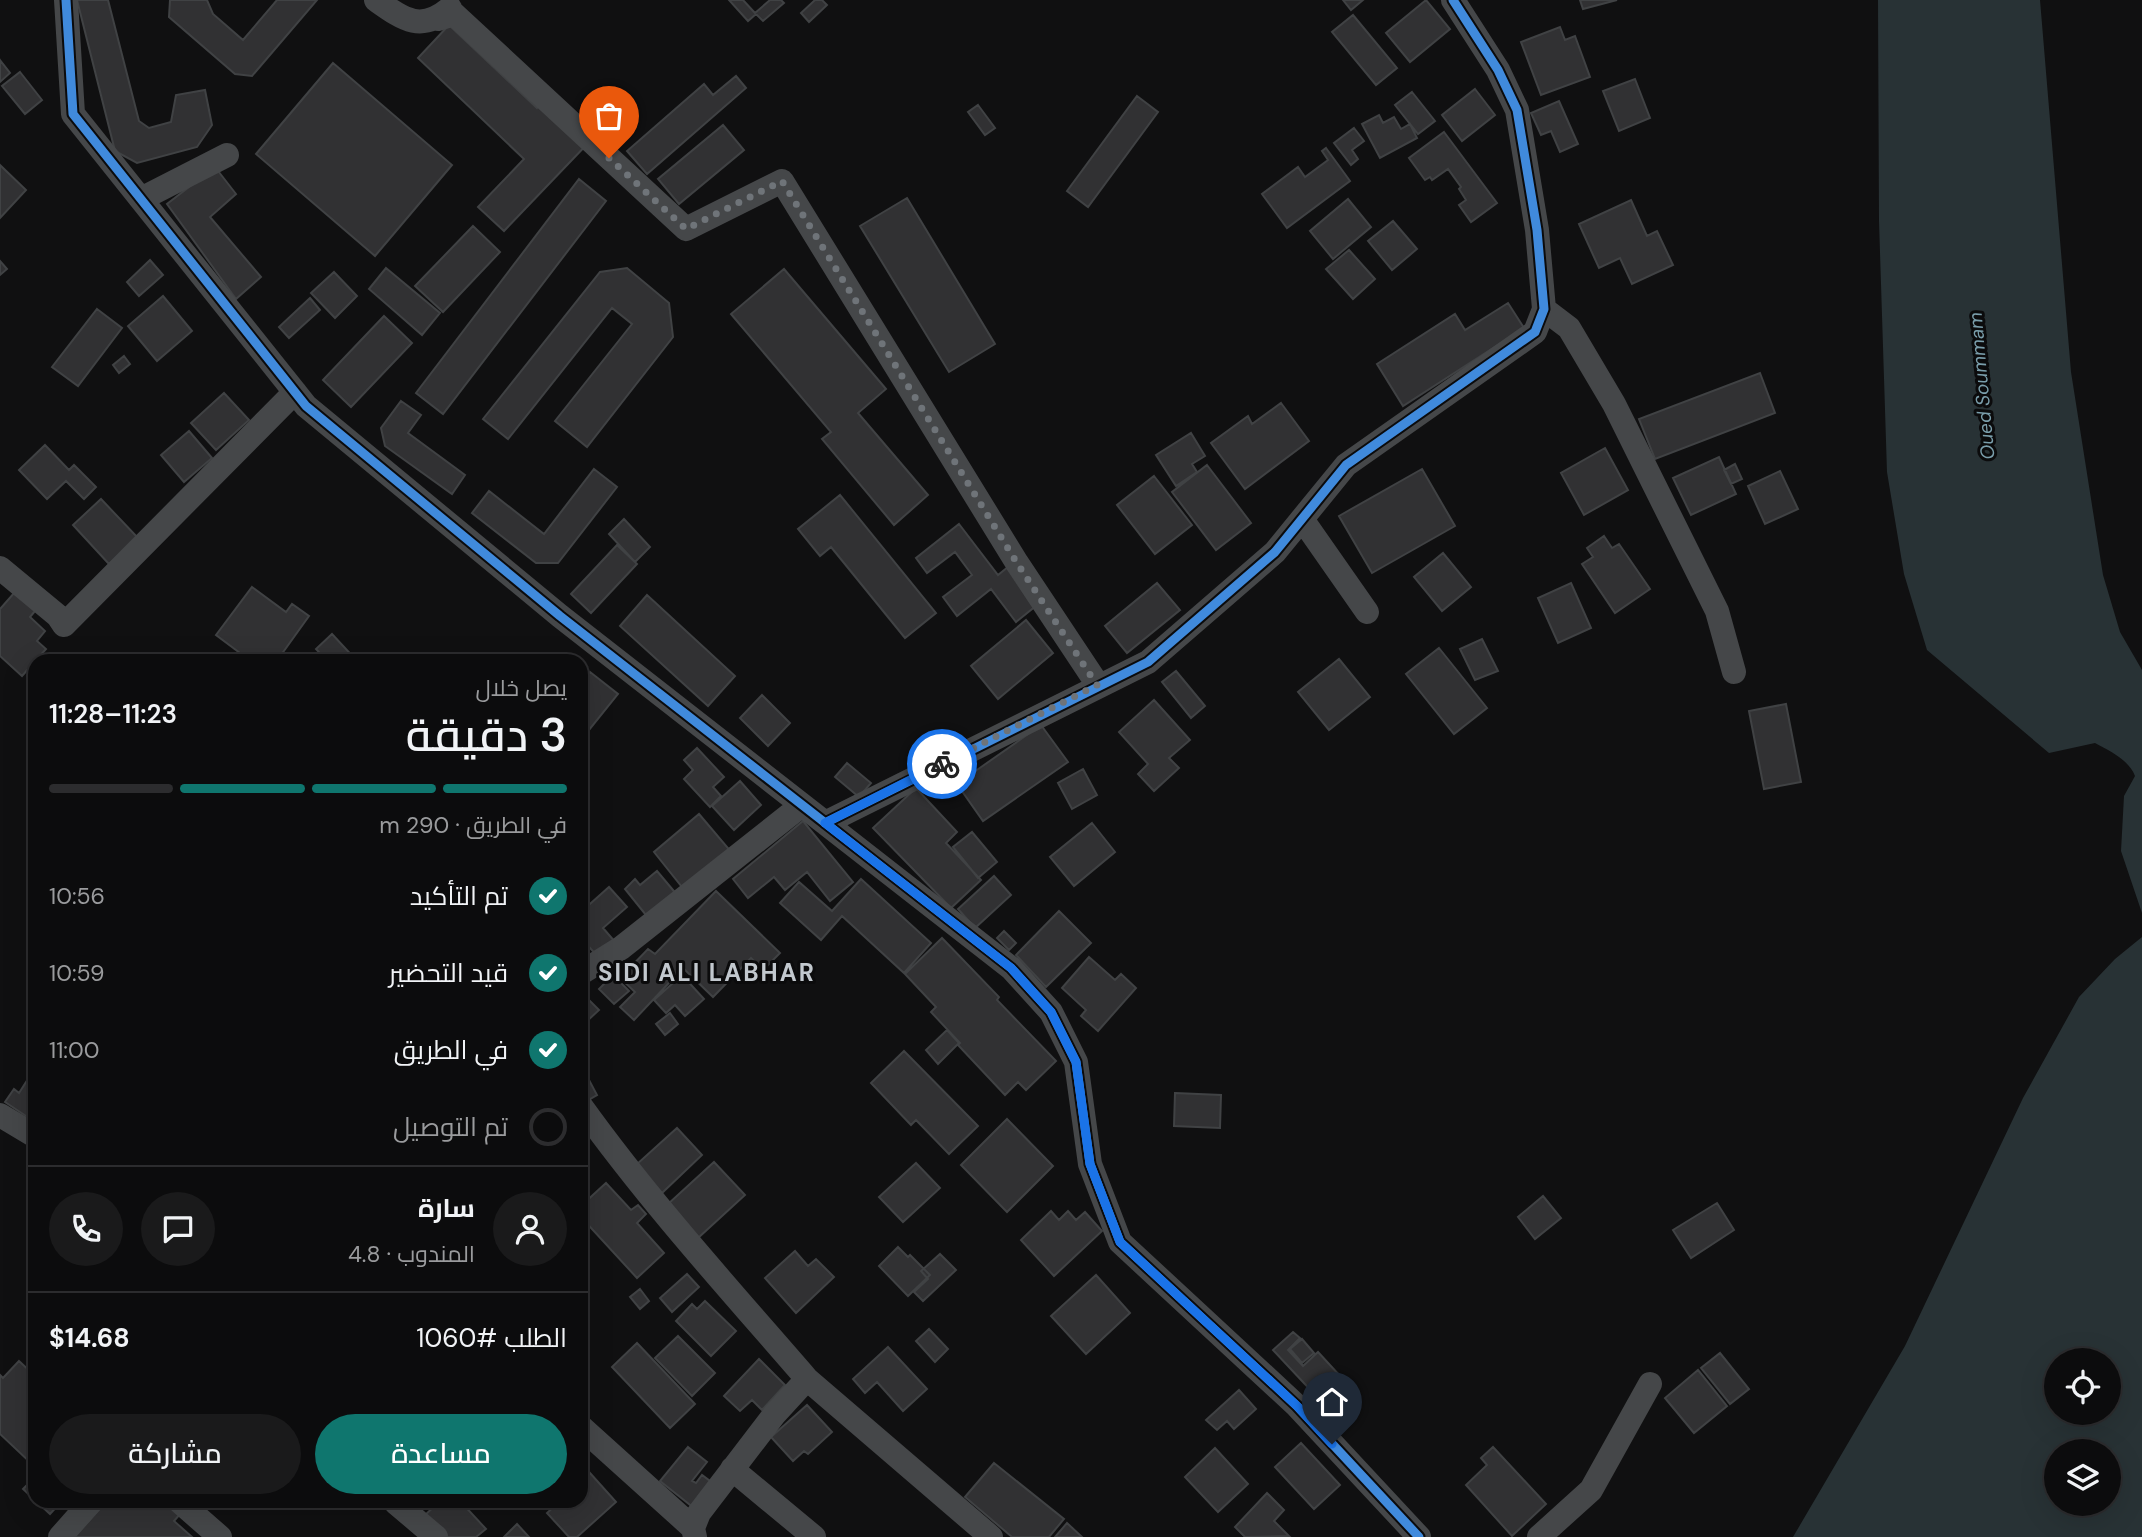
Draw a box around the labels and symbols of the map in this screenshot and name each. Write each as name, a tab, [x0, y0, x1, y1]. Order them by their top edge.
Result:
pin	[579, 86, 639, 158]
water label: Oued Soummam	[1963, 311, 2000, 461]
courier	[907, 729, 977, 799]
district label: SIDI ALI LABHAR	[598, 957, 816, 988]
pin	[1302, 1372, 1362, 1444]

